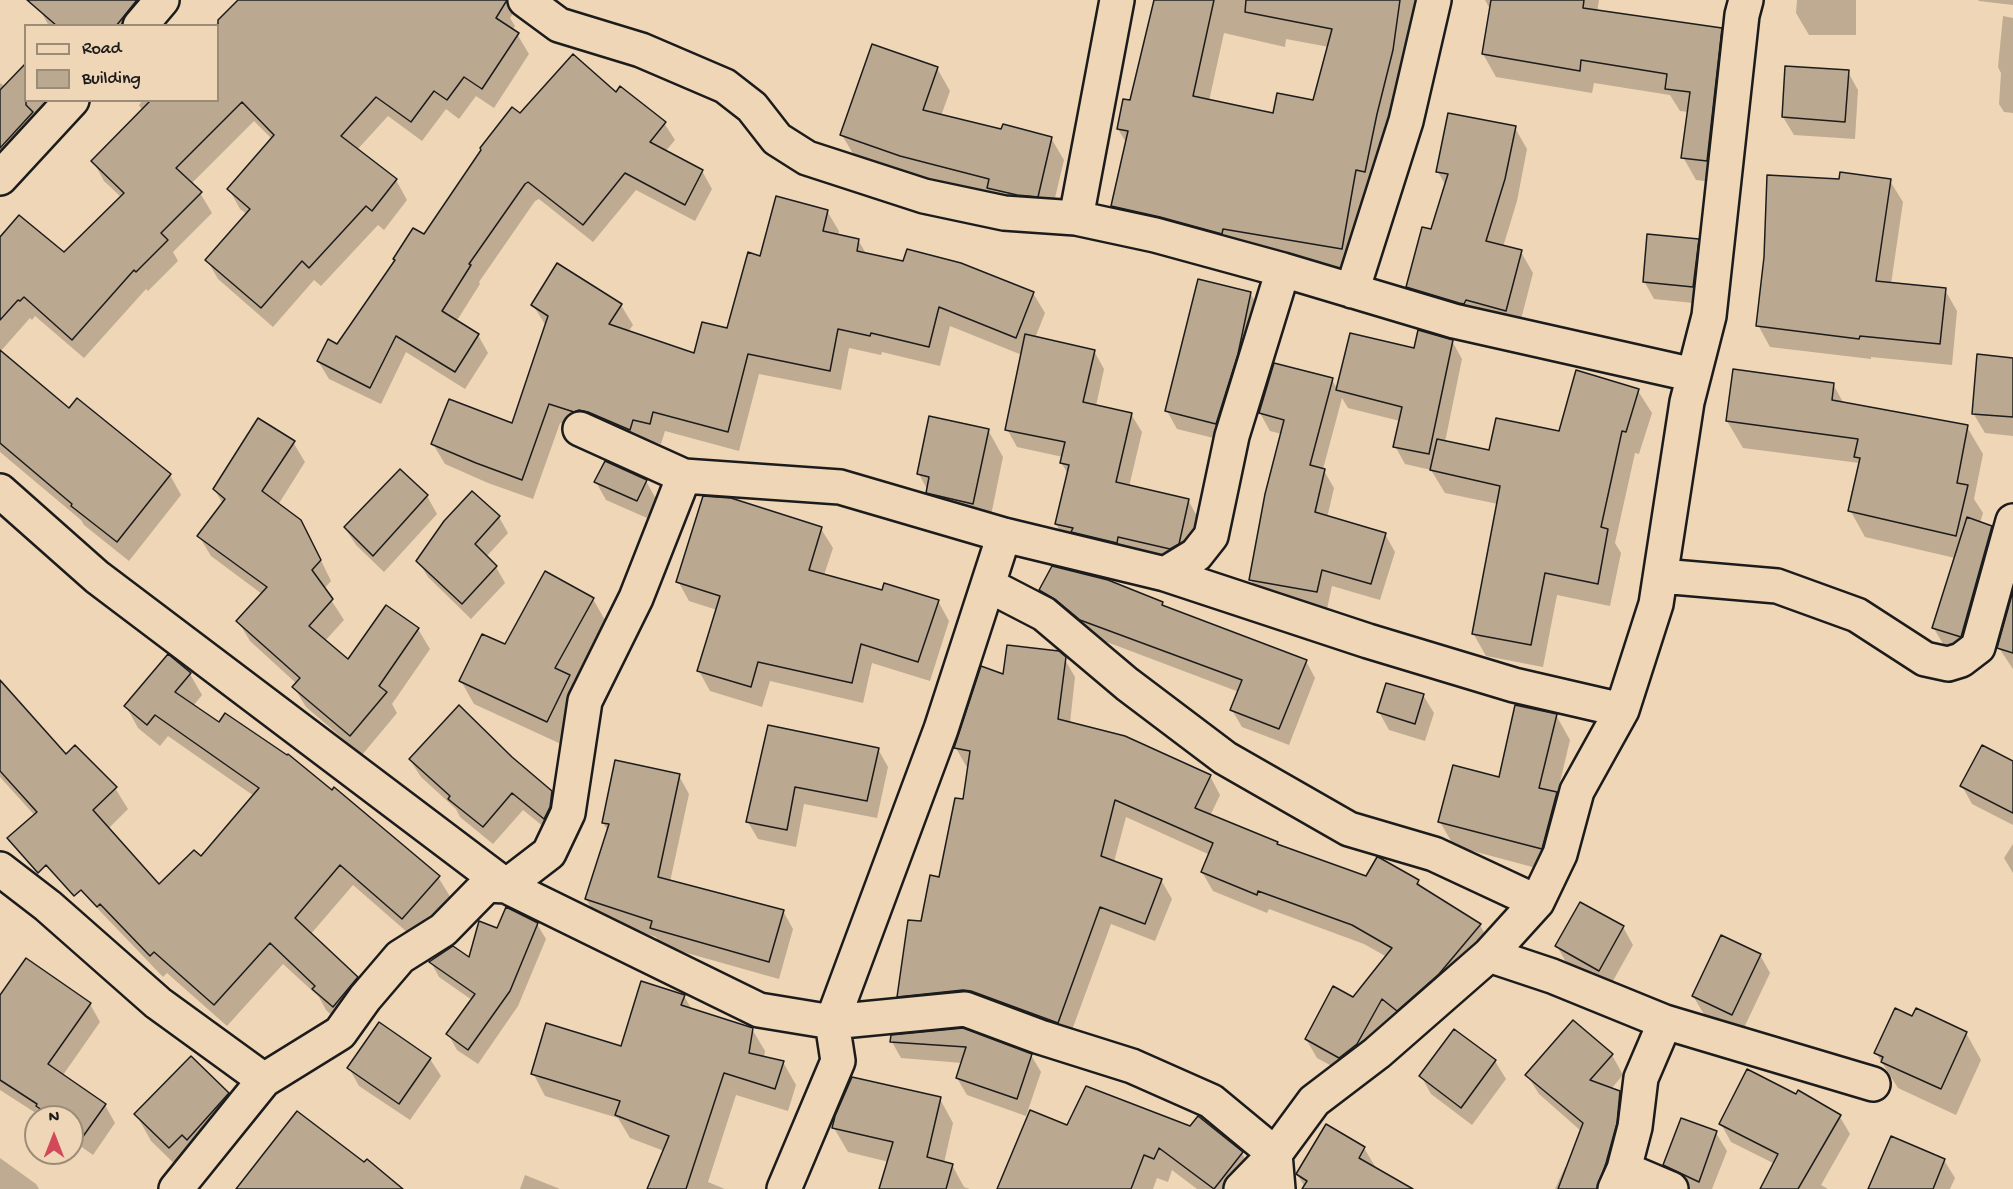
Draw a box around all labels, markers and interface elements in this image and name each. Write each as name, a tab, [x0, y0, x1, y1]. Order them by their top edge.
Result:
legend	[24, 24, 219, 102]
text: Road	[82, 39, 121, 60]
text: Building	[82, 69, 141, 90]
north arrow	[24, 1105, 84, 1165]
text: N	[49, 1109, 59, 1128]

